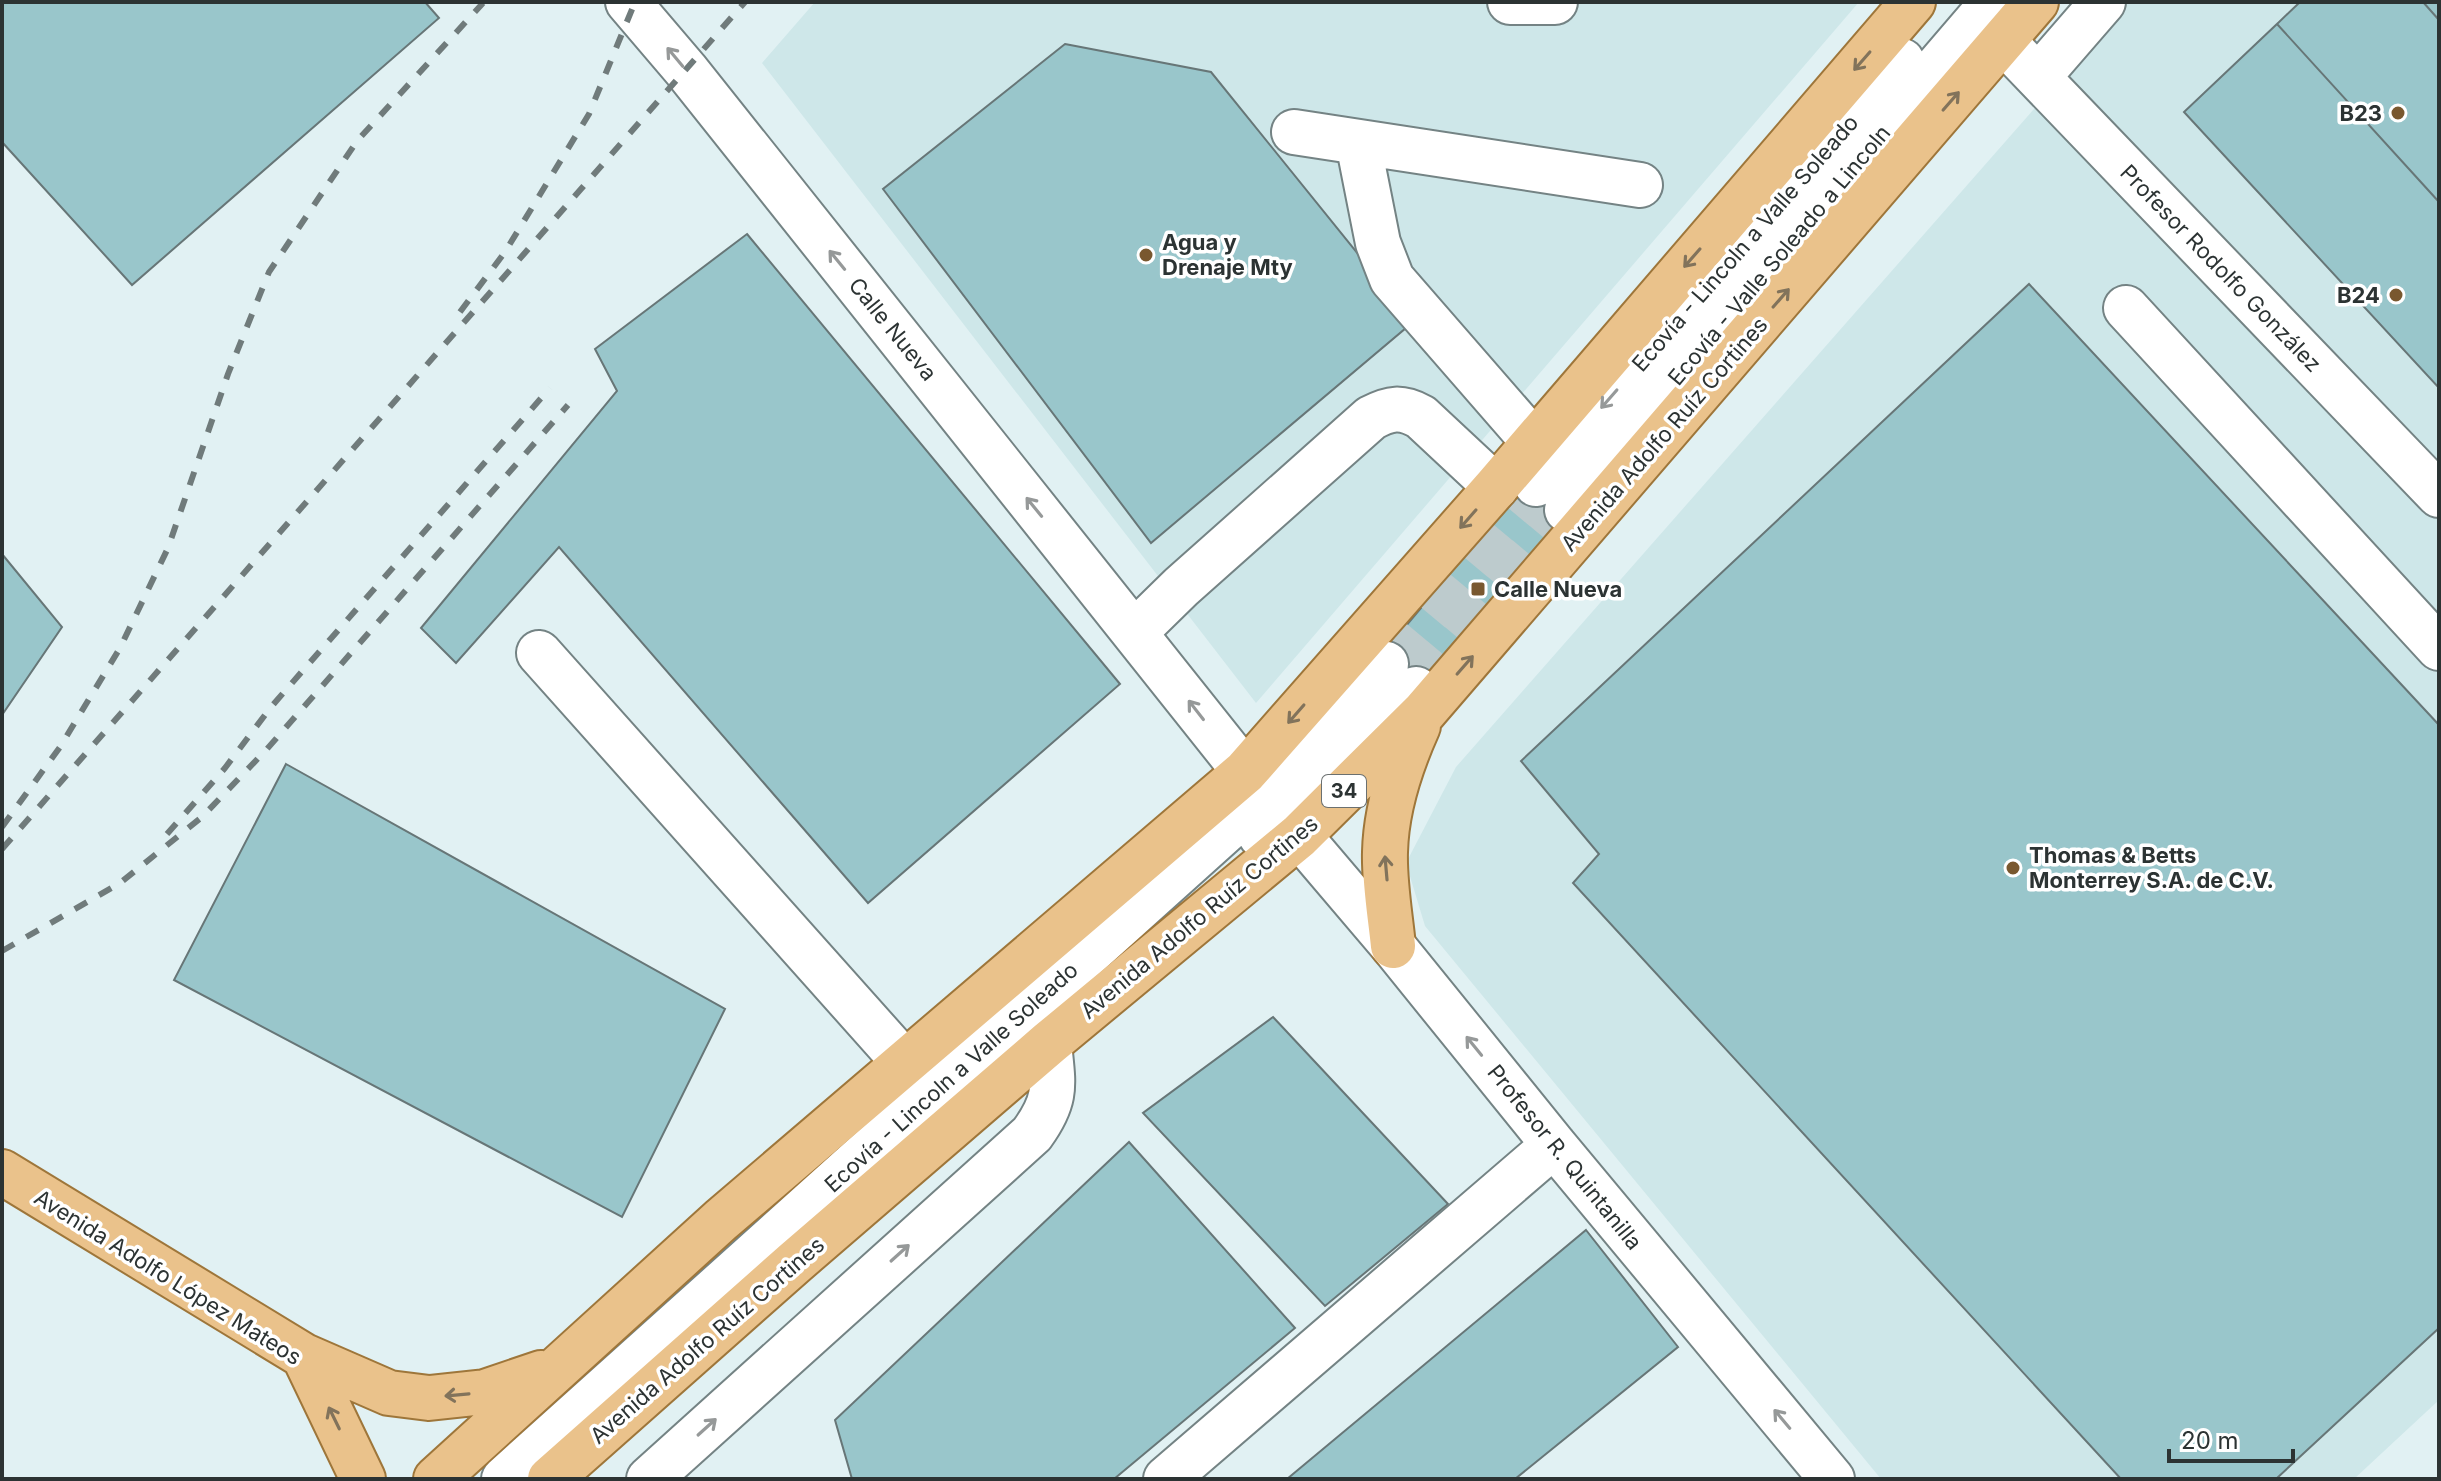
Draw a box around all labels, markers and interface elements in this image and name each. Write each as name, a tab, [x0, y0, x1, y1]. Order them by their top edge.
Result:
one-way arrow	[666, 47, 684, 68]
one-way arrow	[1853, 50, 1871, 71]
one-way arrow	[1942, 91, 1960, 112]
place label: B23	[2339, 100, 2382, 126]
marker: B23	[2389, 104, 2407, 122]
street label: Ecovía - Lincoln a Valle Soleado	[1626, 109, 1864, 377]
street label: Ecovía - Valle Soleado a Lincoln	[1663, 120, 1895, 390]
street label: Profesor Rodolfo González	[2115, 159, 2327, 377]
place label: Agua y Drenaje Mty	[1162, 229, 1293, 280]
marker: Agua y Drenaje Mty	[1137, 246, 1155, 264]
one-way arrow	[1683, 247, 1701, 267]
one-way arrow	[829, 250, 846, 271]
street label: Calle Nueva	[844, 272, 942, 386]
place label: B24	[2337, 282, 2380, 308]
marker: B24	[2387, 286, 2405, 304]
one-way arrow	[1772, 288, 1790, 309]
street label: Avenida Adolfo Ruíz Cortines	[1555, 312, 1773, 556]
one-way arrow	[1600, 389, 1618, 409]
one-way arrow	[1026, 497, 1043, 518]
one-way arrow	[1459, 508, 1477, 528]
place label: Calle Nueva	[1494, 576, 1622, 602]
marker: Calle Nueva	[1469, 580, 1487, 598]
one-way arrow	[1456, 655, 1474, 675]
one-way arrow	[1188, 700, 1205, 721]
one-way arrow	[1287, 703, 1305, 723]
road number: 34	[1322, 775, 1366, 807]
street label: Avenida Adolfo Ruíz Cortines	[1075, 810, 1323, 1024]
place label: Thomas & Betts Monterrey S.A. de C.V.	[2029, 842, 2274, 893]
one-way arrow	[1378, 855, 1393, 882]
marker: Thomas & Betts Monterrey S.A. de C.V.	[2004, 859, 2022, 877]
street label: Ecovía - Lincoln a Valle Soleado	[819, 956, 1083, 1198]
one-way arrow	[1465, 1036, 1483, 1057]
street label: Profesor R. Quintanilla	[1482, 1059, 1648, 1255]
street label: Avenida Adolfo López Mateos	[30, 1184, 306, 1370]
street label: Avenida Adolfo Ruíz Cortines	[585, 1231, 829, 1449]
one-way arrow	[889, 1244, 910, 1263]
one-way arrow	[444, 1388, 471, 1403]
one-way arrow	[326, 1406, 341, 1430]
one-way arrow	[1774, 1409, 1791, 1430]
scale bar	[2169, 1413, 2293, 1463]
one-way arrow	[697, 1418, 717, 1437]
text: 20 m	[2181, 1426, 2239, 1455]

